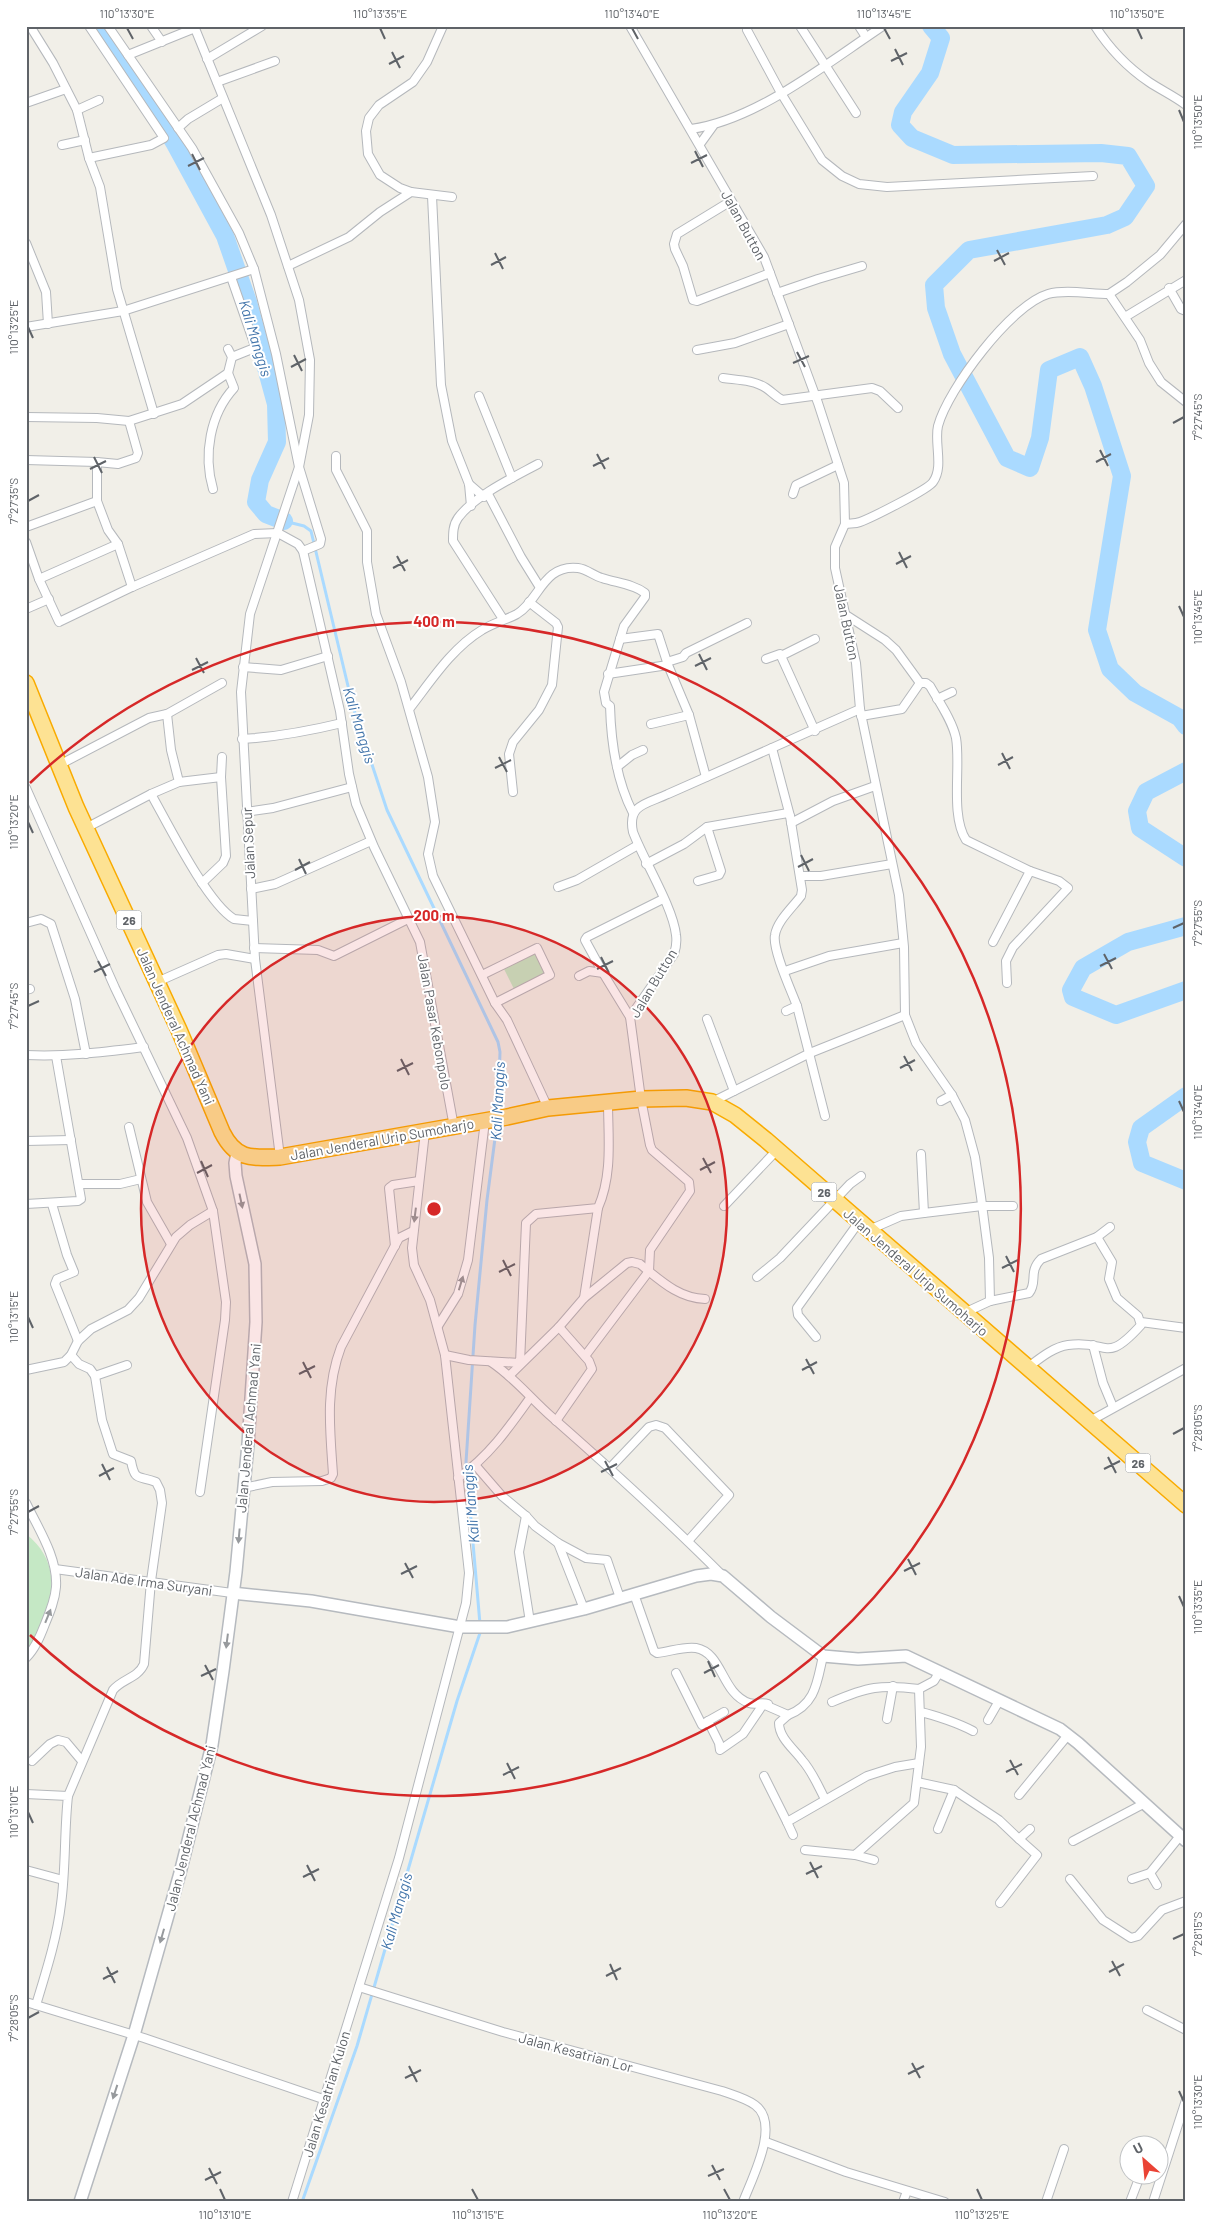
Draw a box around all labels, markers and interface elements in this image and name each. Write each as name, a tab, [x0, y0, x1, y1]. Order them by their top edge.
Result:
text: 110°13'30"E	[99, 6, 155, 20]
text: 110°13'35"E	[353, 6, 407, 20]
text: 110°13'40"E	[604, 6, 660, 20]
text: 110°13'45"E	[857, 6, 911, 20]
text: 110°13'50"E	[1109, 6, 1165, 20]
text: 110°13'50"E	[1190, 94, 1204, 150]
street label: Jalan Button	[718, 187, 770, 263]
water label: Kali Manggis	[236, 298, 276, 378]
text: 110°13'25"E	[6, 300, 20, 354]
text: 7°27'45"S	[1190, 394, 1204, 440]
text: 7°27'35"S	[6, 478, 20, 524]
street label: Jalan Button	[831, 582, 863, 662]
text: 110°13'45"E	[1190, 590, 1204, 644]
text: 400 m	[413, 612, 455, 630]
water label: Kali Manggis	[340, 685, 380, 765]
text: 110°13'20"E	[6, 794, 20, 850]
street label: Jalan Sepur	[238, 807, 258, 879]
text: 7°27'55"S	[1190, 900, 1204, 946]
text: 200 m	[413, 906, 455, 924]
road number: 26	[116, 910, 142, 930]
street label: Jalan Jenderal Achmad Yani	[134, 945, 218, 1107]
street label: Jalan Button	[626, 946, 680, 1020]
street label: Jalan Pasar Kebonpolo	[415, 953, 455, 1091]
text: 7°27'45"S	[6, 983, 20, 1029]
water label: Kali Manggis	[486, 1061, 508, 1141]
text: 110°13'40"E	[1190, 1084, 1204, 1140]
street label: Jalan Jenderal Urip Sumoharjo	[289, 1114, 475, 1164]
road number: 26	[812, 1182, 836, 1202]
one-way arrow	[237, 1193, 245, 1208]
centre of rings	[425, 1200, 443, 1218]
street label: Jalan Jenderal Urip Sumoharjo	[840, 1205, 992, 1339]
one-way arrow	[411, 1207, 419, 1223]
one-way arrow	[458, 1276, 466, 1291]
text: 110°13'15"E	[6, 1291, 20, 1343]
street label: Jalan Jenderal Achmad Yani	[232, 1342, 264, 1514]
text: 7°28'05"S	[1190, 1404, 1204, 1452]
road number: 26	[1126, 1454, 1150, 1472]
water label: Kali Manggis	[458, 1464, 482, 1544]
text: 7°27'55"S	[6, 1489, 20, 1535]
one-way arrow	[235, 1528, 243, 1544]
street label: Jalan Ade Irma Suryani	[74, 1563, 214, 1599]
text: 110°13'35"E	[1190, 1580, 1204, 1634]
one-way arrow	[44, 1608, 52, 1623]
one-way arrow	[223, 1634, 231, 1650]
street label: Jalan Jenderal Achmad Yani	[161, 1743, 219, 1913]
text: 110°13'10"E	[6, 1785, 20, 1839]
water label: Kali Manggis	[376, 1870, 416, 1952]
text: 7°28'15"S	[1190, 1911, 1204, 1957]
one-way arrow	[157, 1929, 165, 1944]
text: 7°28'05"S	[6, 1994, 20, 2042]
street label: Jalan Kesatrian Kulon	[299, 2029, 353, 2159]
street label: Jalan Kesatrian Lor	[517, 2029, 635, 2075]
text: 110°13'30"E	[1190, 2074, 1204, 2130]
one-way arrow	[111, 2085, 119, 2100]
north arrow	[1120, 2136, 1170, 2186]
text: U	[1130, 2138, 1146, 2158]
text: 110°13'10"E	[198, 2207, 252, 2221]
text: 110°13'15"E	[452, 2207, 504, 2221]
text: 110°13'20"E	[702, 2207, 758, 2221]
text: 110°13'25"E	[955, 2207, 1009, 2221]

